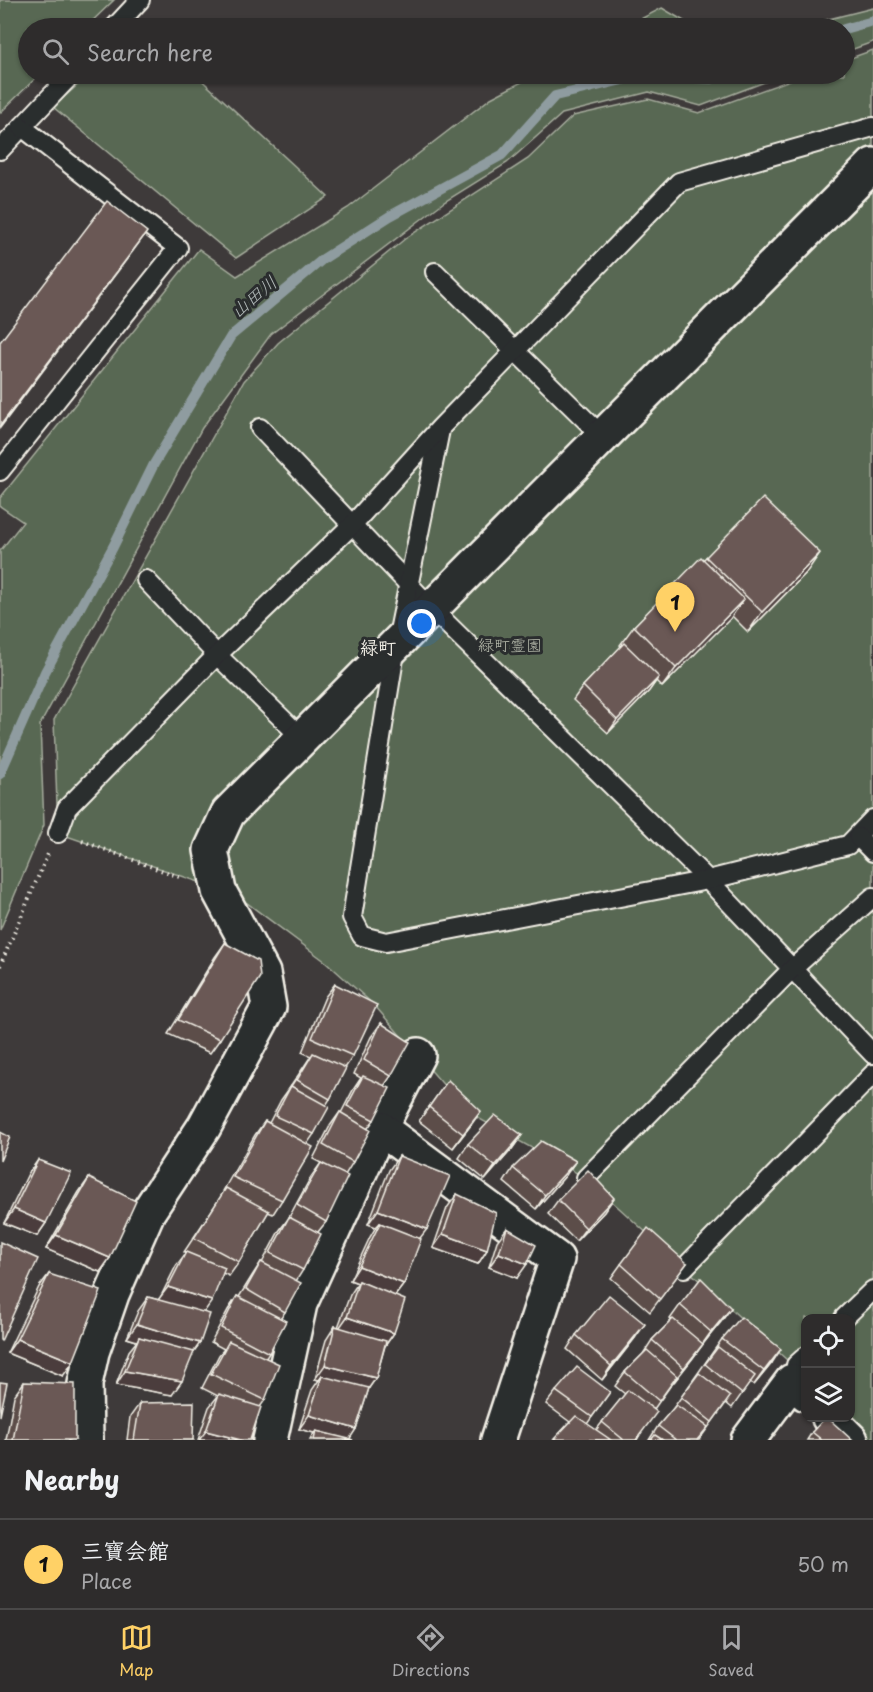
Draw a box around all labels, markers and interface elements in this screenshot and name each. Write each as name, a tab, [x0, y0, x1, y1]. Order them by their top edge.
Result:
search box	[18, 18, 855, 84]
icon: search	[39, 35, 72, 68]
text: Search here	[87, 35, 213, 68]
water label: 山田川	[224, 268, 282, 324]
pin: 1	[656, 582, 694, 632]
your location	[407, 609, 436, 638]
park label: 緑町霊園	[478, 632, 542, 656]
district label: 緑町	[360, 633, 396, 660]
map controls	[801, 1314, 855, 1422]
button: locate	[801, 1314, 855, 1368]
button: layers	[801, 1368, 855, 1422]
text: Nearby	[24, 1460, 119, 1499]
text: 三寶会館	[81, 1533, 169, 1566]
text: 1	[39, 1549, 48, 1579]
text: 50 m	[797, 1549, 849, 1579]
text: Place	[81, 1566, 132, 1596]
tab: Map	[119, 1621, 153, 1681]
tab: Directions	[392, 1621, 470, 1681]
tab: Saved	[708, 1621, 754, 1681]

